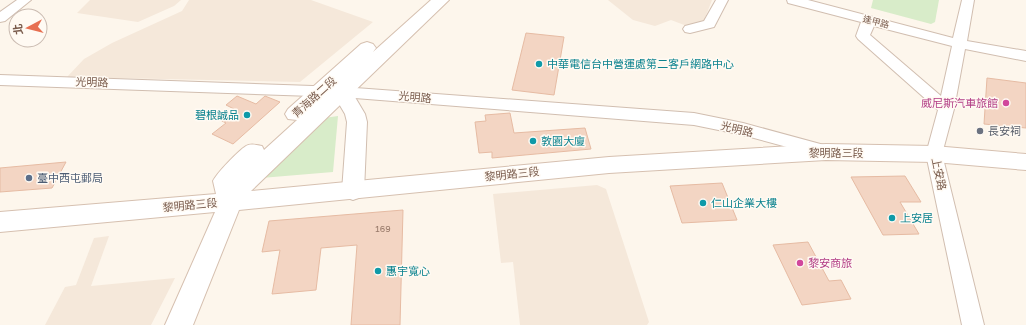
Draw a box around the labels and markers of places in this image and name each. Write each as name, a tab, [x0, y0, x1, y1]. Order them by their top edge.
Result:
place label: 中華電信台中營運處第二客戶網路中心	[547, 57, 734, 70]
marker: 中華電信台中營運處第二客戶網路中心	[534, 59, 544, 69]
place label: 威尼斯汽車旅館	[921, 96, 998, 109]
marker: 威尼斯汽車旅館	[1001, 98, 1011, 108]
place label: 碧根誠品	[195, 108, 239, 121]
marker: 碧根誠品	[242, 110, 252, 120]
place label: 長安祠	[988, 124, 1021, 137]
marker: 長安祠	[975, 126, 985, 136]
place label: 敦園大廈	[541, 134, 585, 147]
marker: 敦園大廈	[528, 136, 538, 146]
place label: 臺中西屯郵局	[37, 171, 103, 184]
marker: 臺中西屯郵局	[24, 173, 34, 183]
place label: 仁山企業大樓	[711, 196, 777, 209]
marker: 仁山企業大樓	[698, 198, 708, 208]
place label: 上安居	[900, 211, 933, 224]
marker: 上安居	[887, 213, 897, 223]
place label: 黎安商旅	[808, 256, 852, 269]
marker: 黎安商旅	[795, 258, 805, 268]
place label: 惠宇寬心	[386, 264, 430, 277]
marker: 惠宇寬心	[373, 266, 383, 276]

